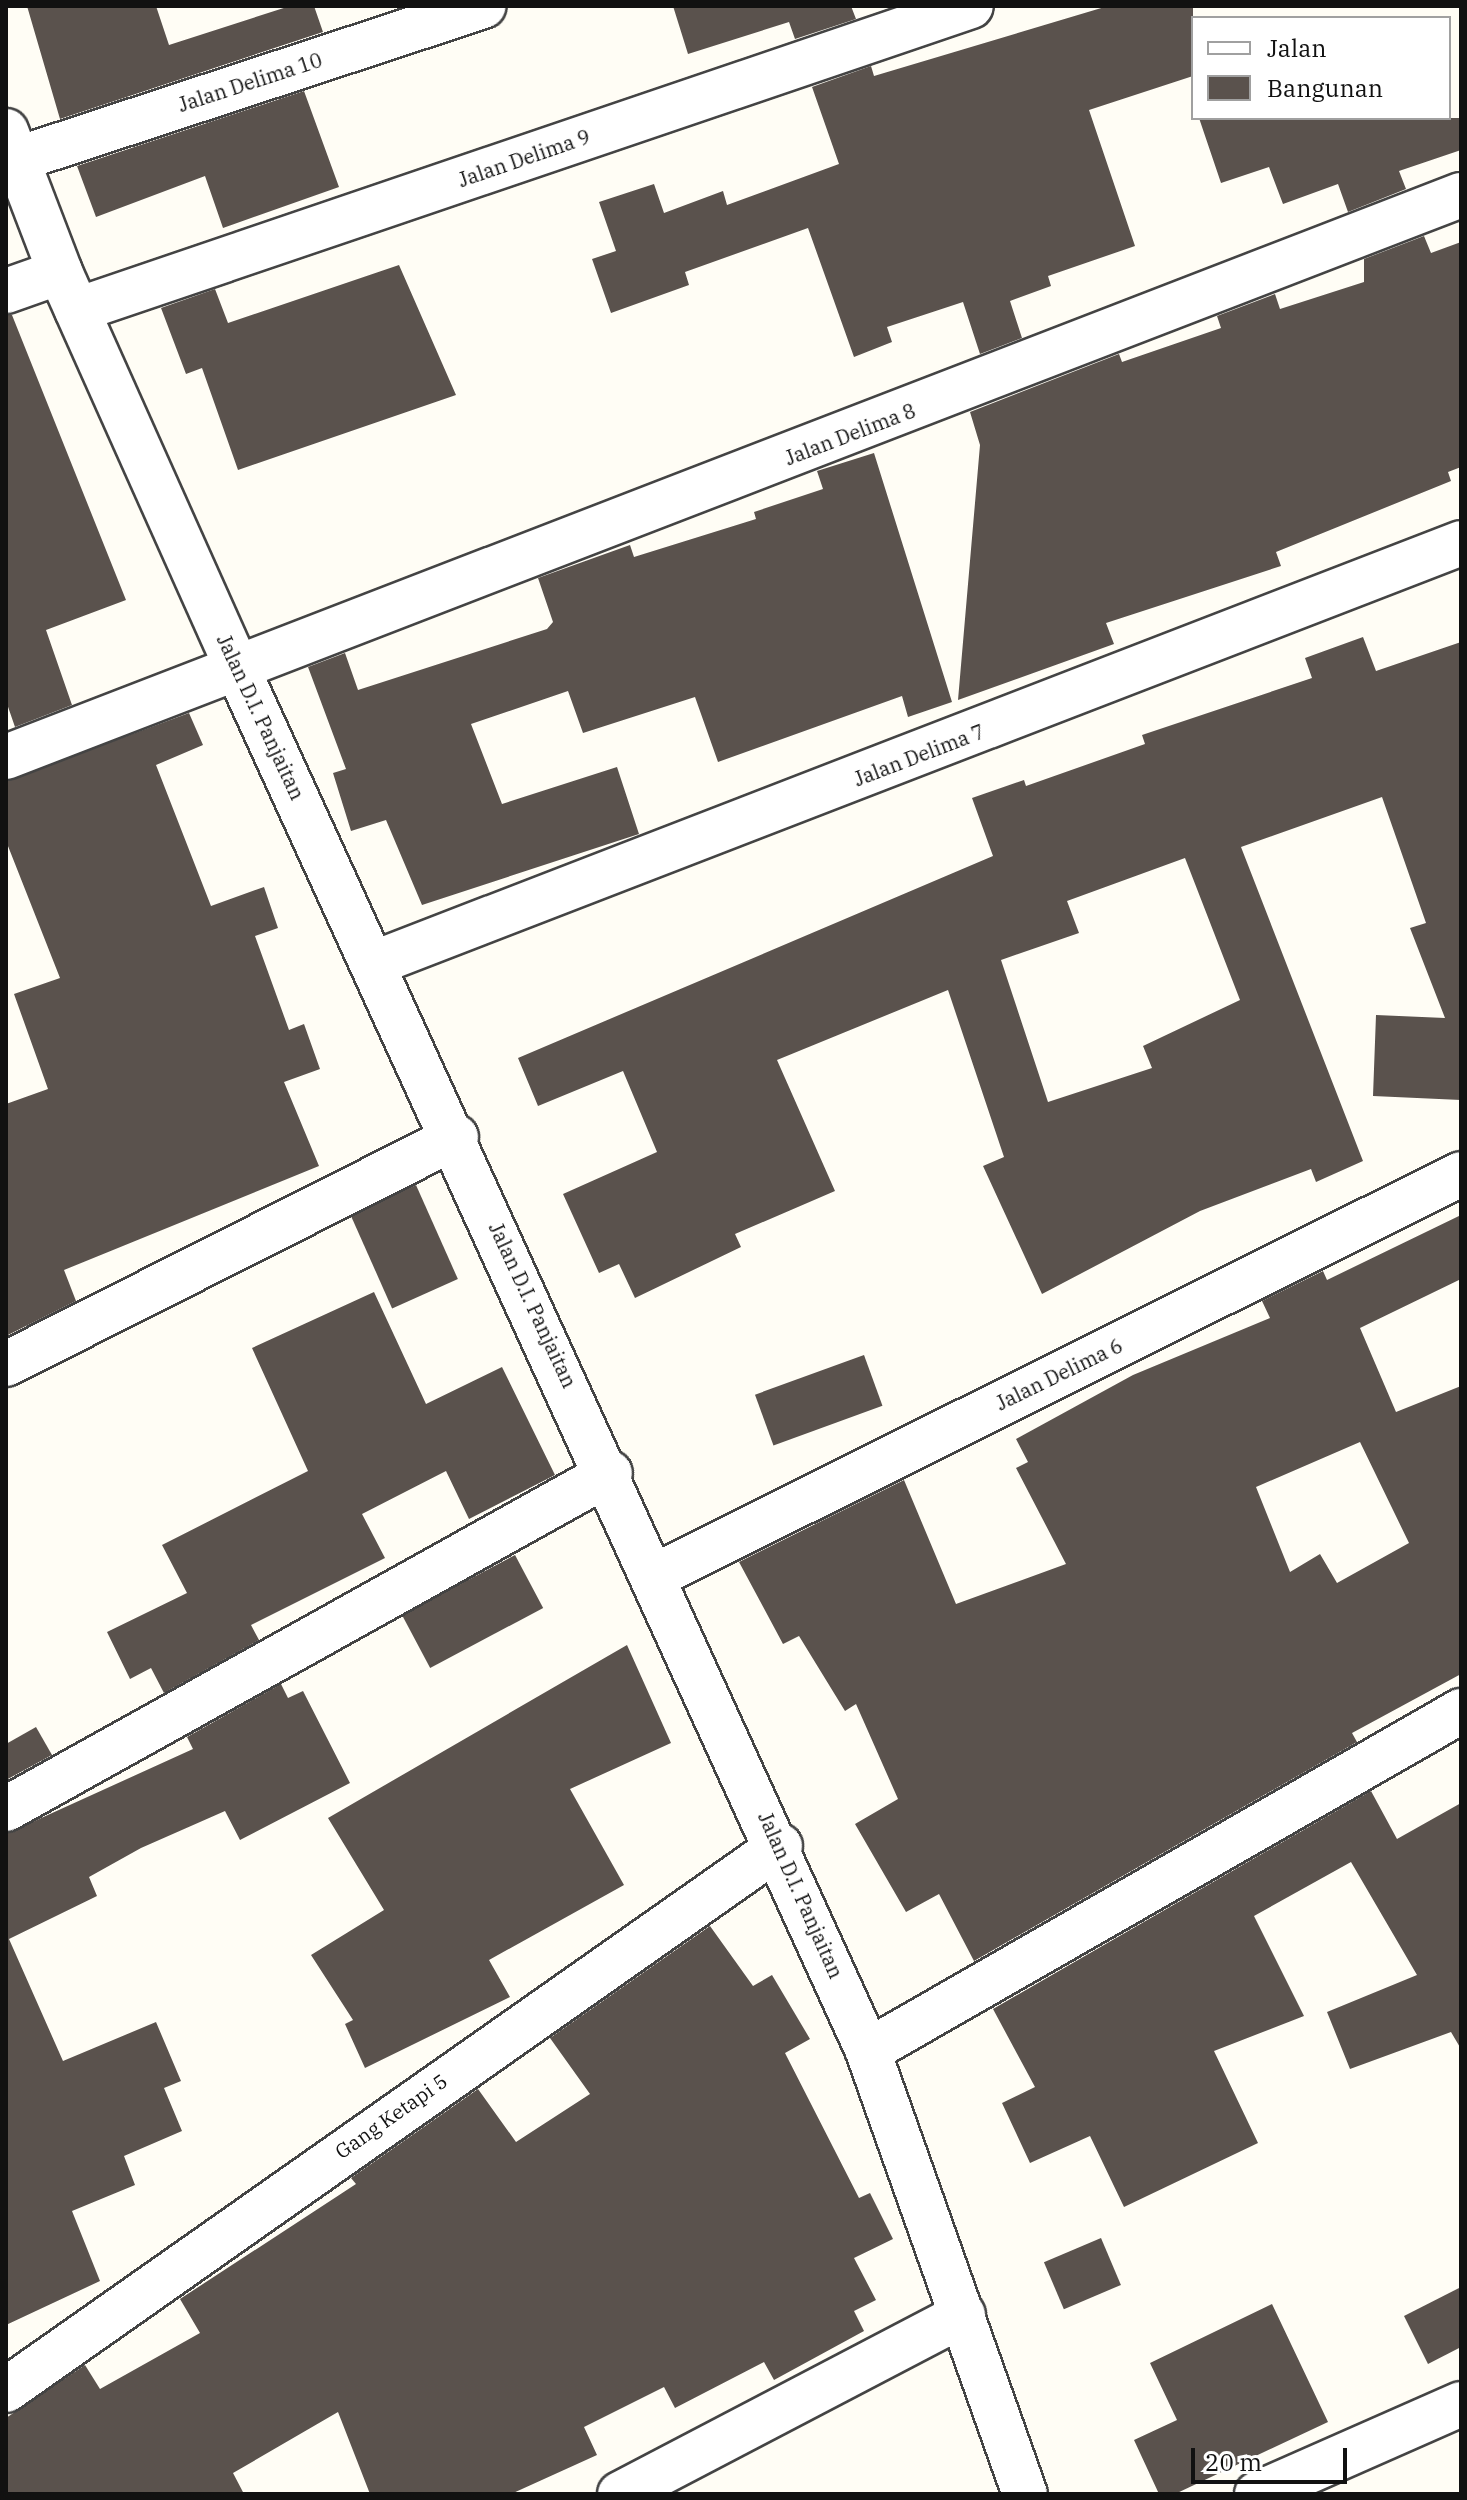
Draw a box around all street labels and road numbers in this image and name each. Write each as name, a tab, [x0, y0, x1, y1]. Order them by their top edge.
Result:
street label: Jalan Delima 10	[175, 47, 325, 117]
street label: Jalan Delima 9	[455, 124, 593, 192]
street label: Jalan Delima 8	[781, 398, 919, 470]
street label: Jalan D.I. Panjaitan	[212, 630, 310, 804]
street label: Jalan Delima 7	[850, 719, 988, 791]
street label: Jalan D.I. Panjaitan	[484, 1218, 582, 1392]
street label: Jalan Delima 6	[992, 1333, 1126, 1415]
street label: Jalan D.I. Panjaitan	[753, 1808, 849, 1982]
street label: Gang Ketapi 5	[330, 2068, 452, 2164]

